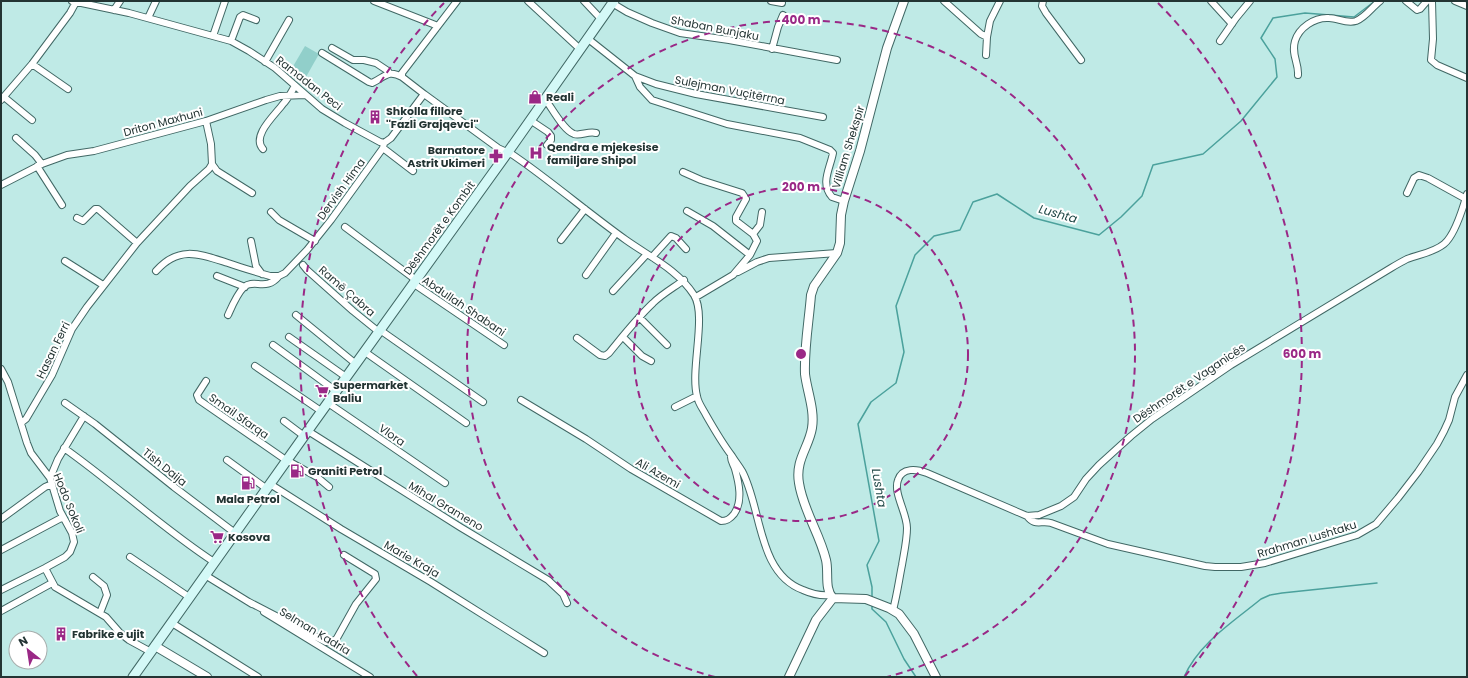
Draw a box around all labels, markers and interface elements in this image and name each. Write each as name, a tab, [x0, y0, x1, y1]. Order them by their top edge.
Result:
text: 400 m	[781, 11, 821, 28]
street label: Shaban Bunjaku	[670, 12, 760, 44]
street label: Ramadan Peci	[272, 52, 346, 114]
street label: Sulejman Vuçitërrna	[674, 71, 786, 109]
shop icon: Reali	[527, 89, 543, 105]
place label: Reali	[546, 89, 574, 105]
place label: Shkolla fillore ''Fazli Grajqevci''	[386, 103, 478, 132]
street label: Driton Maxhuni	[122, 104, 205, 140]
street label: Villiam Shekspir	[828, 104, 868, 190]
building icon: Shkolla fillore ''Fazli Grajqevci''	[367, 109, 383, 125]
place label: Qendra e mjekesise familjare Shipol	[547, 139, 659, 168]
place label: Barnatore Astrit Ukimeri	[407, 142, 485, 171]
hospital icon: Qendra e mjekesise familjare Shipol	[528, 145, 544, 161]
pharmacy icon: Barnatore Astrit Ukimeri	[488, 148, 504, 164]
street label: Dervish Hima	[313, 155, 369, 223]
street label: Dëshmorët e Kombit	[399, 178, 479, 278]
text: 200 m	[782, 178, 820, 195]
water label: Lushta	[1037, 200, 1079, 227]
street label: Ramë Çabra	[315, 262, 379, 320]
street label: Abdullah Shabani	[419, 272, 509, 340]
street label: Hasan Ferri	[32, 319, 74, 381]
street label: Dëshmorët e Vaganicës	[1130, 339, 1248, 427]
text: 600 m	[1283, 345, 1322, 362]
centre of rings	[794, 347, 808, 361]
place label: Supermarket Baliu	[333, 377, 409, 406]
supermarket icon: Supermarket Baliu	[314, 383, 330, 399]
street label: Smail Sfarqa	[206, 389, 272, 443]
street label: Vlora	[376, 420, 408, 450]
street label: Tish Daija	[140, 444, 190, 490]
street label: Ali Azemi	[633, 454, 683, 492]
fuel station icon: Graniti Petrol	[289, 463, 305, 479]
place label: Graniti Petrol	[308, 463, 382, 479]
water label: Lushta	[868, 467, 891, 509]
street label: Hodo Sokoli	[50, 470, 88, 536]
fuel station icon: Mala Petrol	[240, 475, 256, 491]
street label: Mihal Grameno	[406, 477, 486, 535]
place label: Mala Petrol	[216, 491, 280, 507]
street label: Rrahman Lushtaku	[1256, 516, 1358, 562]
supermarket icon: Kosova	[209, 529, 225, 545]
place label: Kosova	[228, 529, 270, 545]
street label: Marie Kraja	[381, 537, 443, 581]
street label: Selman Kadria	[276, 603, 354, 659]
building icon: Fabrike e ujit	[53, 626, 69, 642]
place label: Fabrike e ujit	[72, 626, 145, 642]
north arrow	[8, 630, 48, 670]
text: N	[15, 632, 31, 650]

